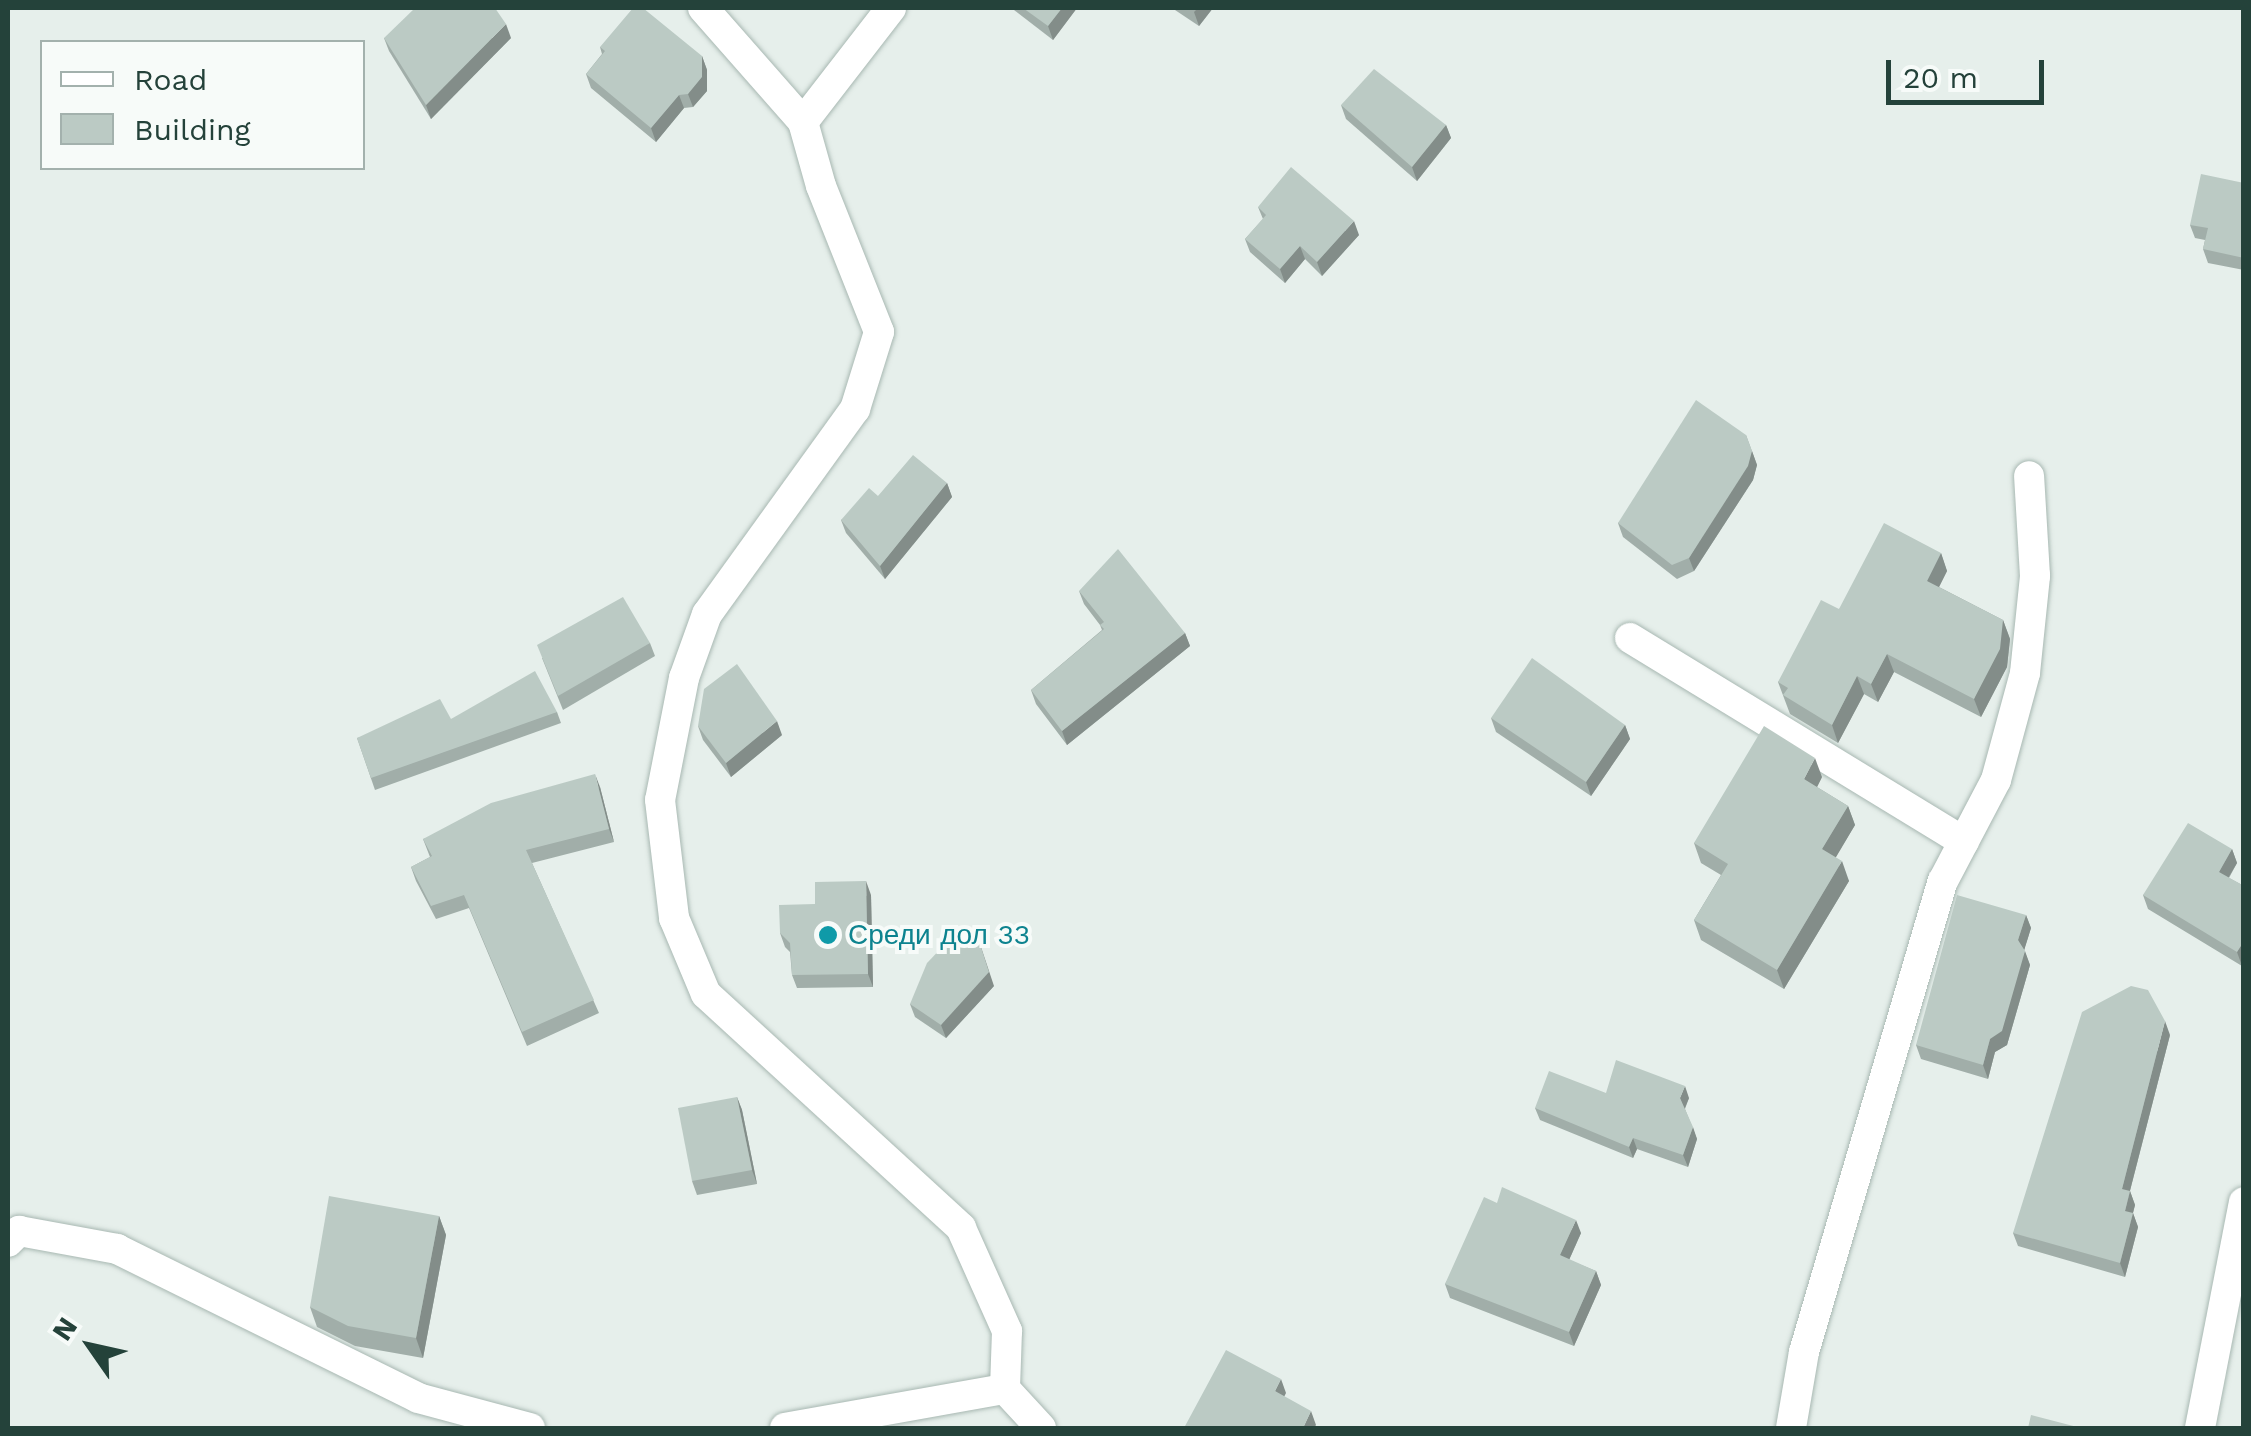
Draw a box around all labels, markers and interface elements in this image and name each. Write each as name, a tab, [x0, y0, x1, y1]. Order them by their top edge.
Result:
legend	[40, 40, 365, 170]
scale bar	[1891, 40, 2048, 102]
text: 20 m	[1903, 60, 1978, 95]
text: Road	[134, 62, 207, 97]
text: Building	[134, 112, 251, 147]
place label: Среди дол 33	[848, 918, 1030, 952]
marker: Среди дол 33	[817, 924, 839, 946]
north arrow	[40, 1296, 140, 1396]
text: N	[45, 1311, 84, 1347]

